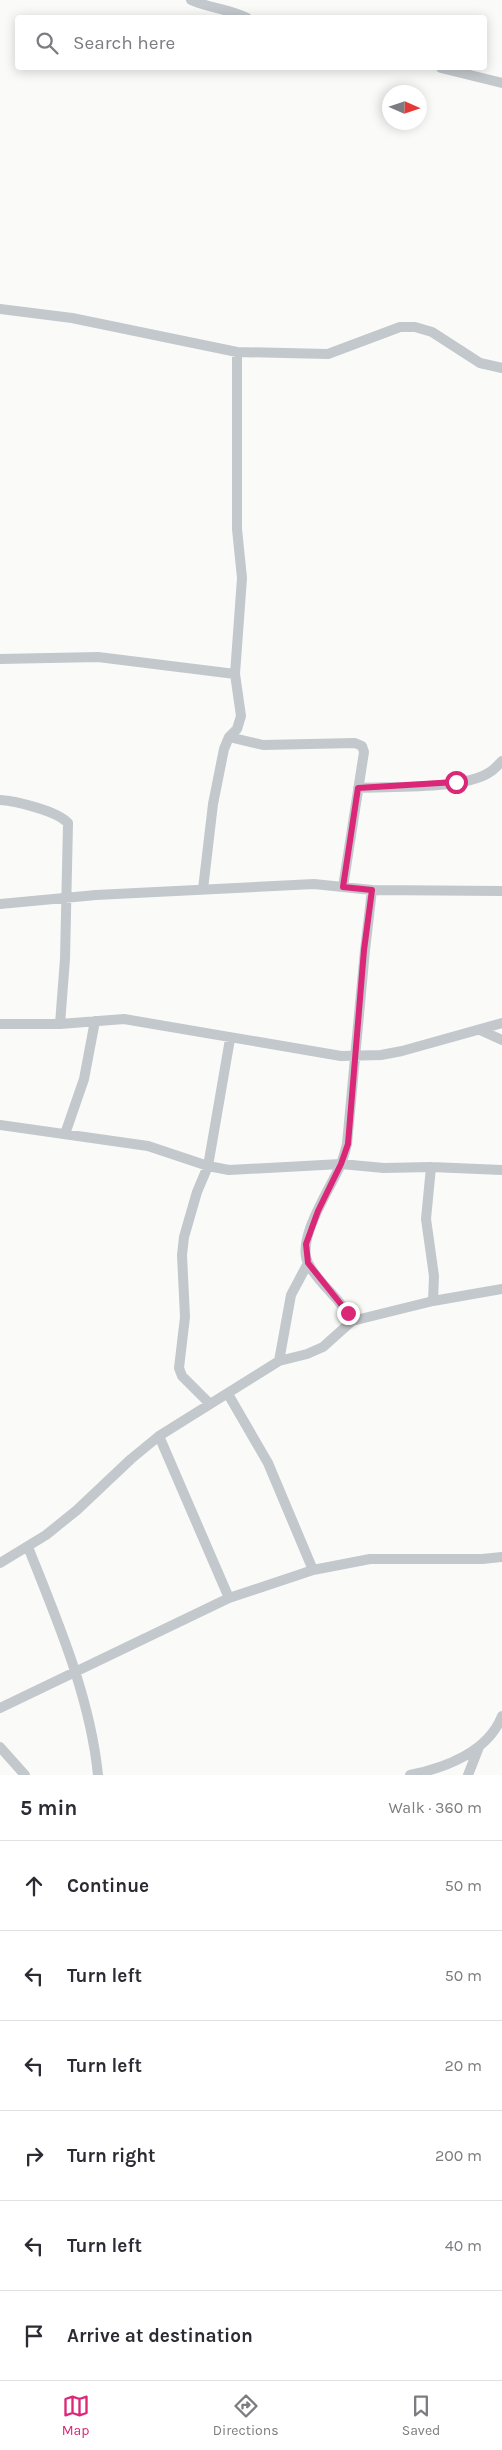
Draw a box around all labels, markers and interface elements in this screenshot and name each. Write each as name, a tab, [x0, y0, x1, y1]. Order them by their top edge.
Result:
search box	[15, 15, 487, 70]
icon: search	[33, 29, 61, 57]
text: Search here	[73, 32, 175, 54]
north arrow	[382, 85, 427, 130]
route start	[445, 771, 468, 794]
route end	[337, 1302, 360, 1325]
text: 5 min	[20, 1796, 77, 1820]
text: Walk · 360 m	[389, 1798, 482, 1817]
icon: ahead	[20, 1872, 48, 1900]
text: Continue	[67, 1875, 149, 1897]
text: 50 m	[445, 1876, 482, 1895]
icon: left	[20, 1962, 48, 1990]
text: Turn left	[67, 1965, 142, 1987]
text: 50 m	[445, 1966, 482, 1985]
icon: left	[20, 2052, 48, 2080]
text: Turn left	[67, 2055, 142, 2077]
text: 20 m	[444, 2056, 482, 2075]
icon: right	[20, 2142, 48, 2170]
text: Turn right	[67, 2145, 156, 2167]
text: 200 m	[435, 2146, 482, 2165]
icon: left	[20, 2232, 48, 2260]
text: Turn left	[67, 2235, 142, 2257]
text: 40 m	[445, 2236, 482, 2255]
icon: arrive	[20, 2322, 48, 2350]
text: Arrive at destination	[67, 2325, 253, 2347]
tab: Map	[62, 2392, 90, 2439]
tab: Directions	[213, 2392, 279, 2439]
tab: Saved	[402, 2392, 440, 2439]

